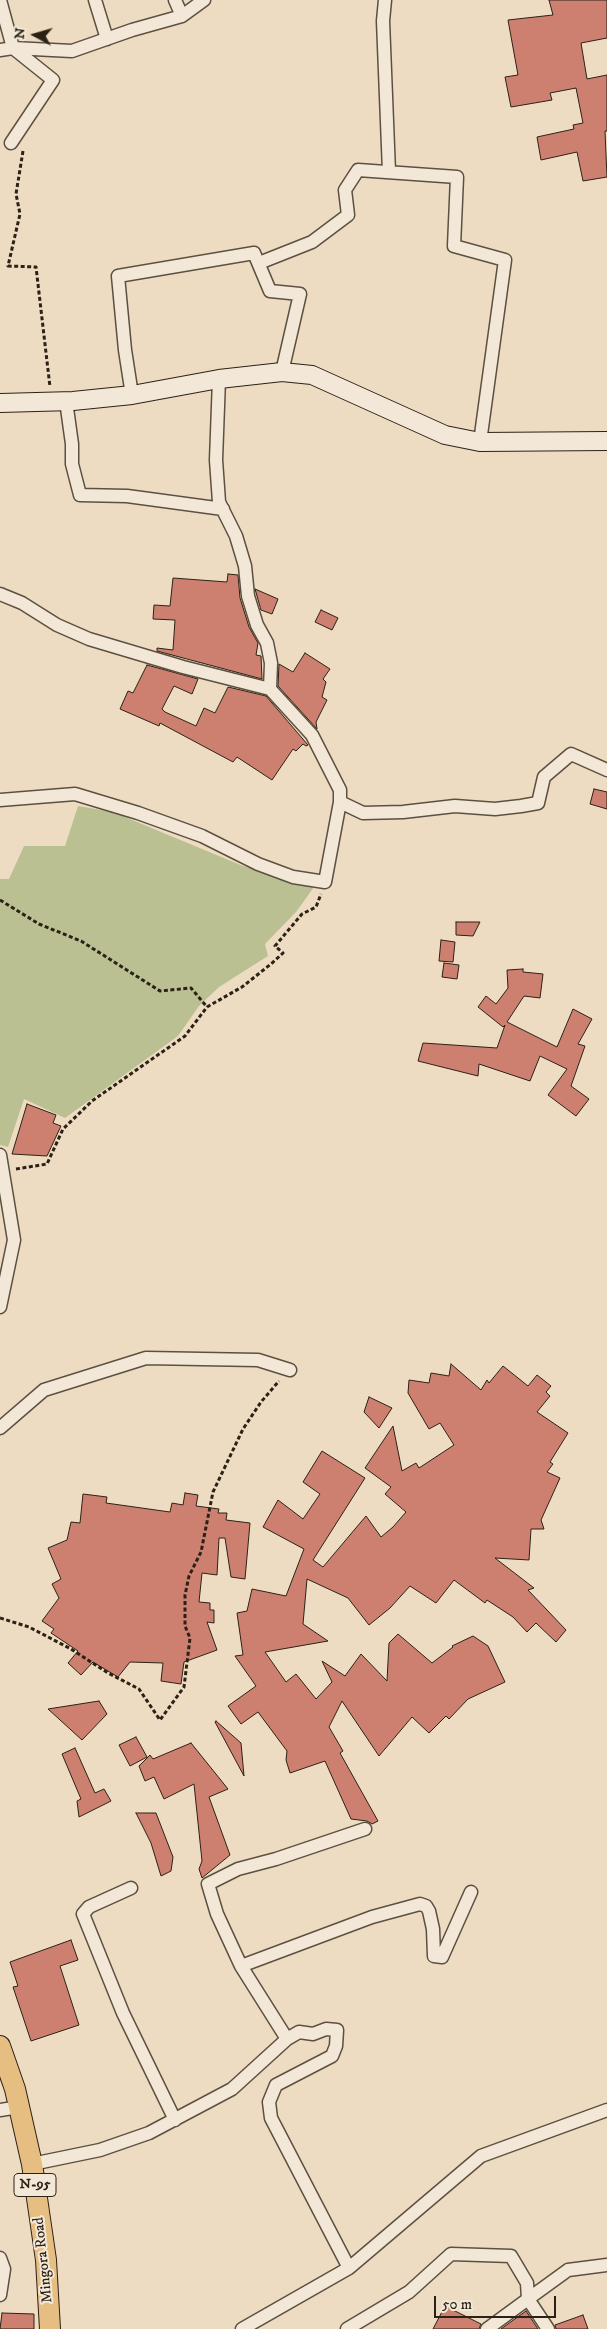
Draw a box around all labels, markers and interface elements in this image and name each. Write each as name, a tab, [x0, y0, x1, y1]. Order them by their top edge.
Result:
north arrow	[10, 10, 60, 60]
text: N	[11, 27, 30, 40]
road number: N-95	[14, 2174, 56, 2196]
street label: Mingora Road	[31, 2216, 57, 2304]
scale bar	[437, 2286, 560, 2318]
text: 50 m	[442, 2295, 472, 2314]

